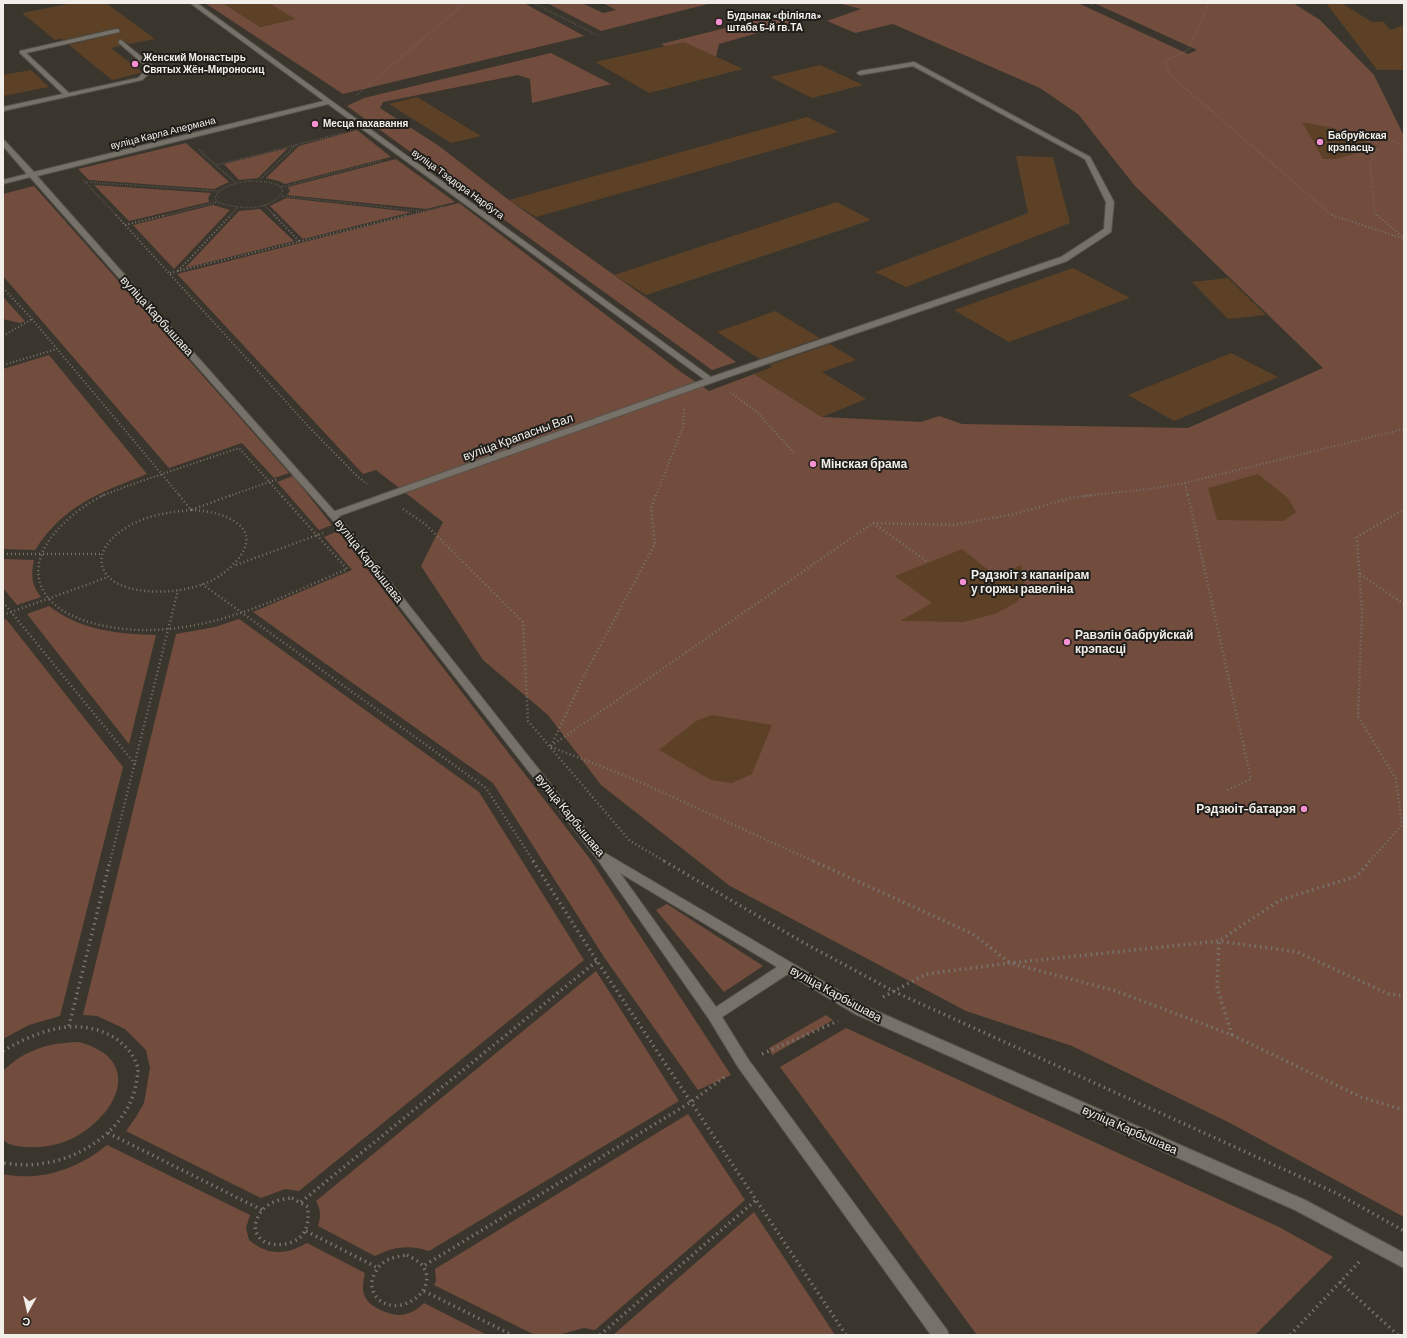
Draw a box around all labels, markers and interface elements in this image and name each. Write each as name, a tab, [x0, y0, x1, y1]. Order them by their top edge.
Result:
place label: Будынак «філіяла» штаба 5-й гв.ТА	[727, 10, 821, 34]
marker: Будынак «філіяла» штаба 5-й гв.ТА	[714, 17, 724, 27]
place label: Женский Монастырь Святых Жён-Мироносиц	[143, 52, 264, 76]
marker: Женский Монастырь Святых Жён-Мироносиц	[130, 59, 140, 69]
street label: вуліца Карла Апермана	[109, 114, 217, 152]
place label: Месца пахавання	[323, 118, 408, 130]
marker: Месца пахавання	[310, 119, 320, 129]
place label: Бабруйская крэпасць	[1328, 130, 1387, 154]
marker: Бабруйская крэпасць	[1315, 137, 1325, 147]
street label: вуліца Тэадора Нарбута	[409, 146, 507, 222]
street label: вуліца Карбышава	[117, 273, 197, 359]
street label: вуліца Крапасны Вал	[461, 410, 575, 464]
place label: Мінская брама	[821, 457, 907, 471]
marker: Мінская брама	[808, 459, 818, 469]
street label: вуліца Карбышава	[332, 516, 406, 606]
place label: Рэдзюіт з капанірам у горжы равеліна	[971, 568, 1089, 596]
marker: Рэдзюіт з капанірам у горжы равеліна	[958, 577, 968, 587]
place label: Равэлін бабруйскай крэпасці	[1075, 628, 1193, 656]
marker: Равэлін бабруйскай крэпасці	[1062, 637, 1072, 647]
street label: вуліца Карбышава	[532, 771, 608, 859]
place label: Рэдзюіт-батарэя	[1196, 802, 1296, 816]
marker: Рэдзюіт-батарэя	[1299, 804, 1309, 814]
street label: вуліца Карбышава	[788, 963, 884, 1025]
street label: вуліца Карбышава	[1080, 1103, 1180, 1157]
north arrow	[8, 1290, 48, 1330]
text: С	[21, 1315, 31, 1329]

